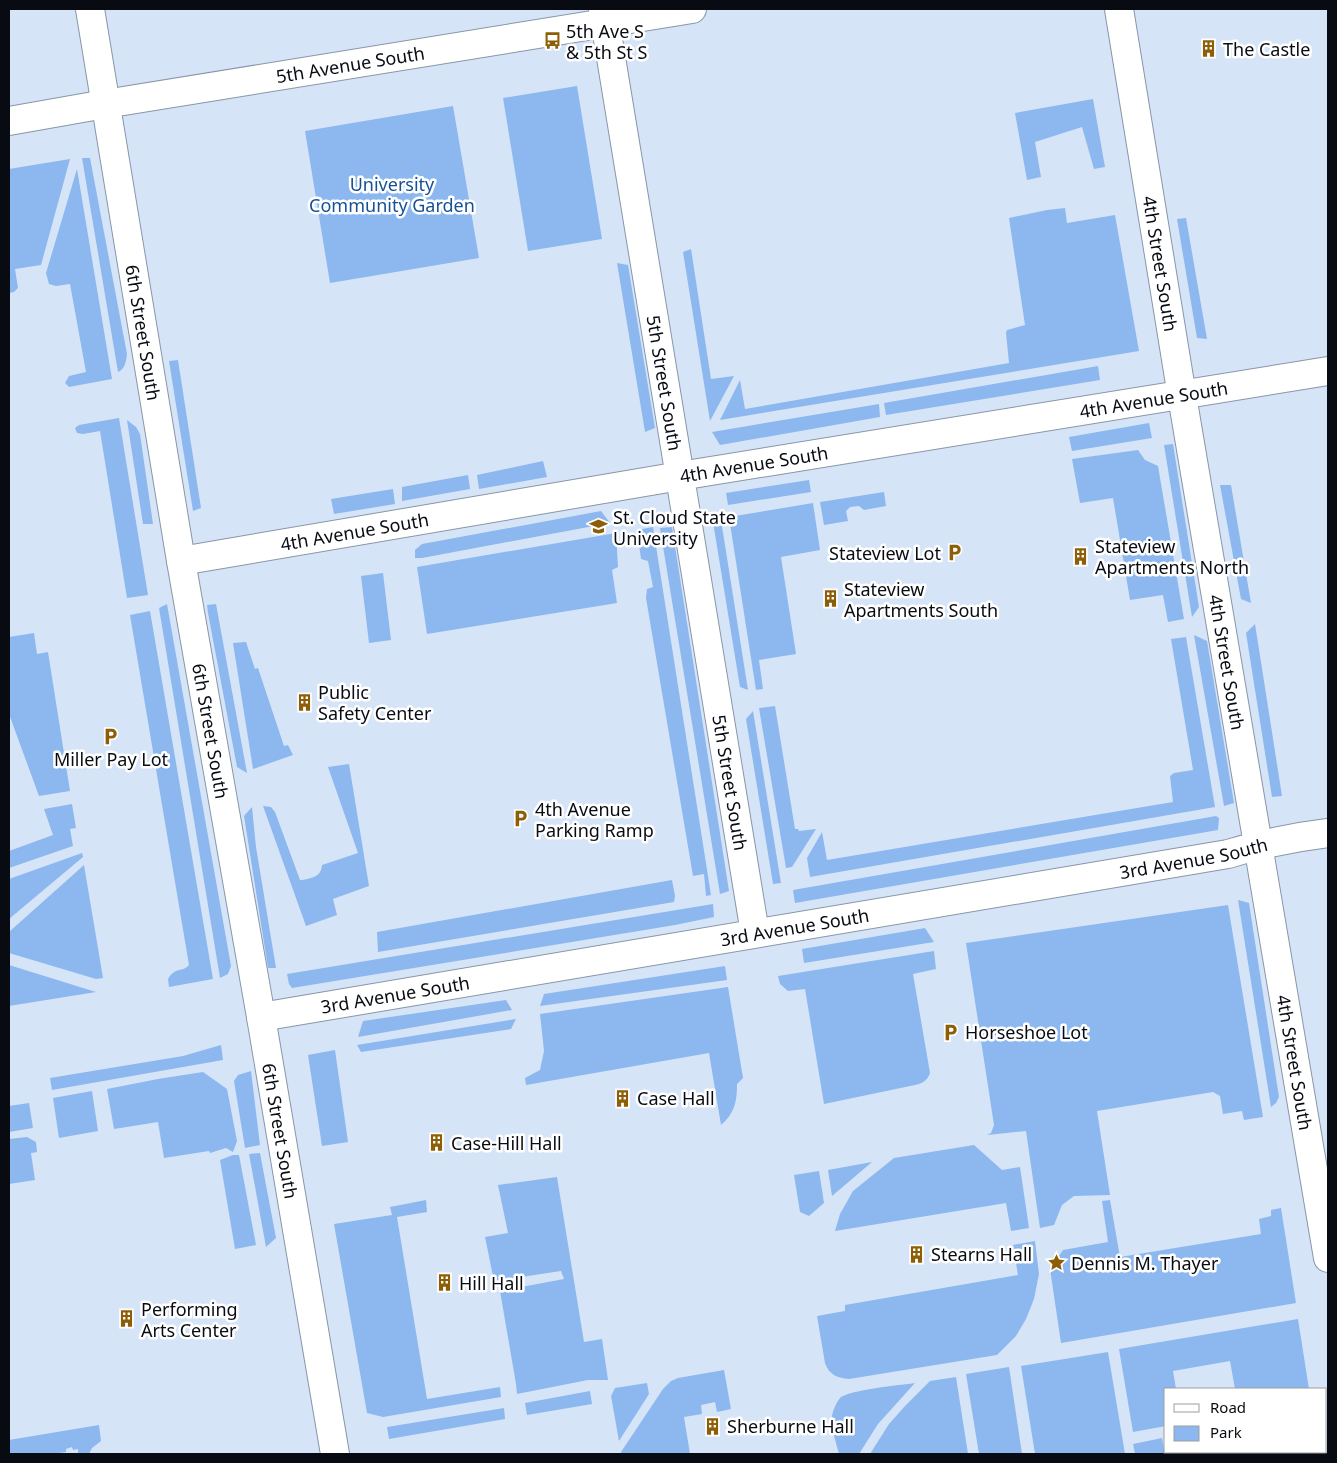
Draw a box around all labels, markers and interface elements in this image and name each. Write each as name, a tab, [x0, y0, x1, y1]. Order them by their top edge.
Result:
place label: 5th Ave S & 5th St S	[566, 19, 648, 64]
bus stop icon: 5th Ave S & 5th St S	[542, 31, 562, 51]
place label: The Castle	[1223, 37, 1310, 61]
building icon: The Castle	[1199, 39, 1219, 59]
street label: 5th Avenue South	[274, 40, 426, 88]
park label: University Community Garden	[309, 172, 475, 217]
street label: 4th Street South	[1138, 194, 1183, 333]
street label: 6th Street South	[120, 263, 166, 402]
street label: 5th Street South	[642, 313, 687, 453]
street label: 4th Avenue South	[1078, 375, 1230, 423]
street label: 4th Avenue South	[678, 440, 830, 488]
place label: St. Cloud State University	[613, 505, 736, 550]
street label: 4th Avenue South	[279, 507, 430, 556]
school or university icon: St. Cloud State University	[589, 517, 609, 537]
place label: Stateview Apartments North	[1095, 534, 1249, 579]
place label: Stateview Lot	[829, 541, 941, 565]
parking icon: Stateview Lot	[945, 543, 965, 563]
building icon: Stateview Apartments North	[1071, 546, 1091, 566]
place label: Stateview Apartments South	[844, 577, 998, 622]
building icon: Stateview Apartments South	[820, 589, 840, 609]
street label: 4th Street South	[1204, 593, 1250, 732]
street label: 6th Street South	[187, 661, 234, 801]
place label: Public Safety Center	[318, 680, 432, 725]
building icon: Public Safety Center	[294, 692, 314, 712]
street label: 5th Street South	[707, 713, 753, 852]
parking icon: Miller Pay Lot	[101, 726, 121, 746]
place label: Miller Pay Lot	[54, 747, 169, 771]
place label: 4th Avenue Parking Ramp	[535, 797, 654, 842]
parking icon: 4th Avenue Parking Ramp	[511, 809, 531, 829]
street label: 3rd Avenue South	[1118, 832, 1270, 884]
street label: 3rd Avenue South	[718, 903, 871, 951]
street label: 3rd Avenue South	[319, 970, 471, 1019]
street label: 4th Street South	[1272, 993, 1318, 1132]
place label: Horseshoe Lot	[965, 1020, 1088, 1044]
parking icon: Horseshoe Lot	[941, 1022, 961, 1042]
street label: 6th Street South	[257, 1061, 304, 1201]
place label: Case Hall	[637, 1086, 715, 1110]
building icon: Case Hall	[613, 1088, 633, 1108]
place label: Case-Hill Hall	[451, 1131, 562, 1155]
building icon: Case-Hill Hall	[427, 1133, 447, 1153]
place label: Stearns Hall	[931, 1242, 1032, 1266]
building icon: Stearns Hall	[907, 1244, 927, 1264]
place label: Dennis M. Thayer	[1071, 1251, 1219, 1275]
place icon: Dennis M. Thayer	[1047, 1253, 1067, 1273]
place label: Hill Hall	[459, 1271, 524, 1295]
building icon: Hill Hall	[435, 1273, 455, 1293]
place label: Performing Arts Center	[141, 1297, 238, 1342]
building icon: Performing Arts Center	[117, 1309, 137, 1329]
legend	[1164, 1388, 1327, 1453]
text: Road	[1210, 1397, 1246, 1417]
place label: Sherburne Hall	[727, 1414, 854, 1438]
building icon: Sherburne Hall	[703, 1416, 723, 1436]
text: Park	[1210, 1422, 1242, 1442]

